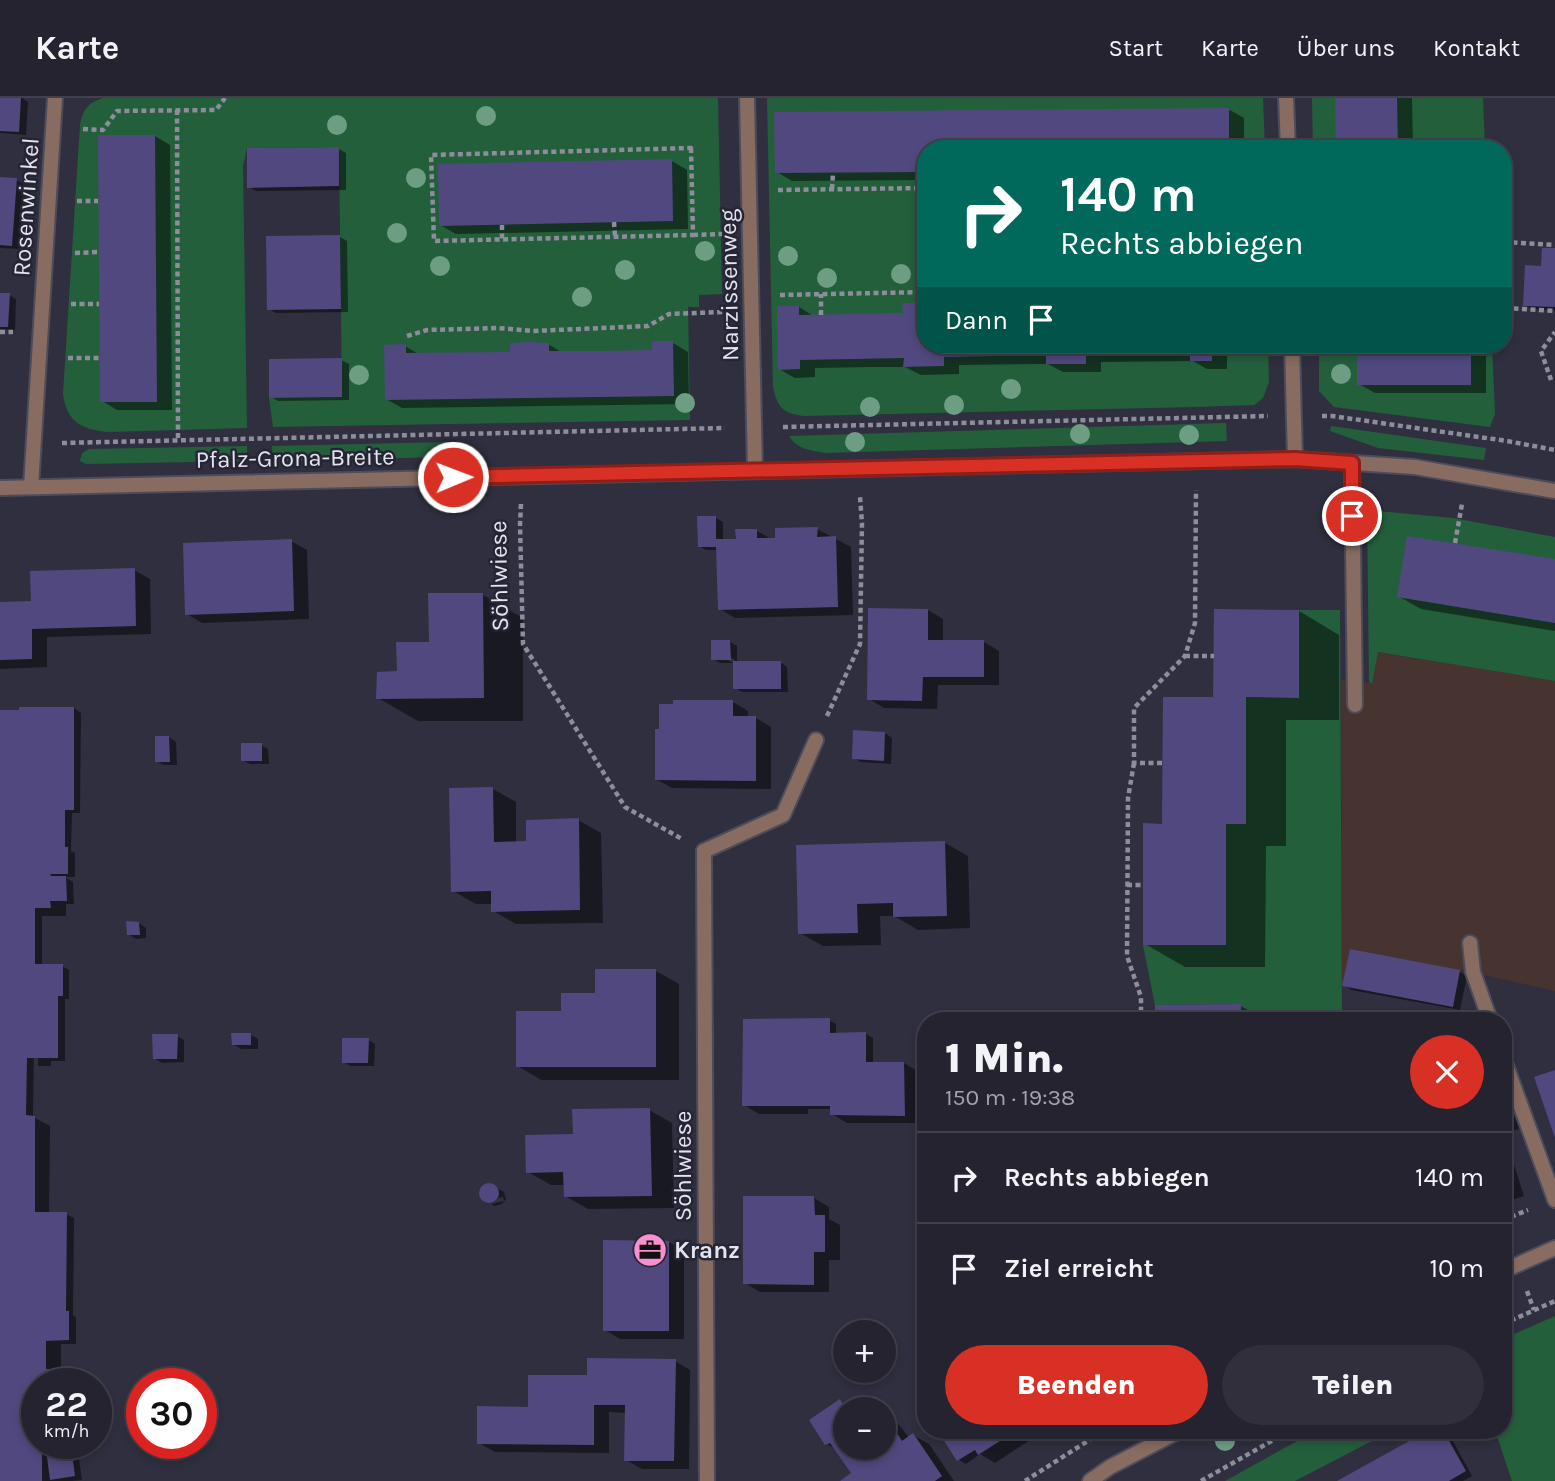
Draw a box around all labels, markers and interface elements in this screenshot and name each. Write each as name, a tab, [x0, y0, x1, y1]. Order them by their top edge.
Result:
text: Karte	[35, 29, 119, 67]
text: Start	[1109, 34, 1163, 62]
text: Karte	[1201, 34, 1259, 62]
text: Über uns	[1297, 34, 1395, 62]
text: Kontakt	[1433, 34, 1520, 62]
street label: Rosenwinkel	[7, 137, 45, 277]
text: 140 m	[1060, 166, 1197, 223]
icon: right	[945, 168, 1036, 259]
street label: Narzissenweg	[714, 208, 744, 361]
text: Rechts abbiegen	[1060, 225, 1304, 262]
icon: arrive	[1022, 301, 1060, 339]
text: Dann	[945, 305, 1008, 336]
position arrow	[416, 440, 490, 514]
street label: Pfalz-Grona-Breite	[195, 442, 395, 474]
pin	[1322, 486, 1382, 546]
icon: arrive	[1333, 497, 1371, 535]
street label: Söhlwiese	[484, 520, 514, 632]
text: 1 Min.	[945, 1033, 1063, 1083]
button: close	[1410, 1035, 1484, 1109]
text: 150 m · 19:38	[945, 1084, 1075, 1111]
street label: Söhlwiese	[669, 1111, 697, 1221]
icon: right	[945, 1159, 983, 1197]
text: Rechts abbiegen	[1004, 1162, 1210, 1193]
text: 140 m	[1415, 1162, 1484, 1193]
office icon: Kranz	[631, 1231, 669, 1269]
place label: Kranz	[674, 1236, 740, 1264]
icon: arrive	[945, 1250, 983, 1288]
text: Ziel erreicht	[1004, 1253, 1154, 1284]
text: 10 m	[1429, 1253, 1484, 1284]
map controls	[833, 1320, 896, 1460]
button: +	[833, 1320, 896, 1383]
button: Beenden	[945, 1345, 1208, 1425]
button: Teilen	[1222, 1345, 1484, 1425]
speed limit sign: 30	[126, 1368, 217, 1459]
text: 22	[45, 1384, 88, 1425]
button: −	[833, 1397, 896, 1460]
text: km/h	[44, 1420, 89, 1442]

